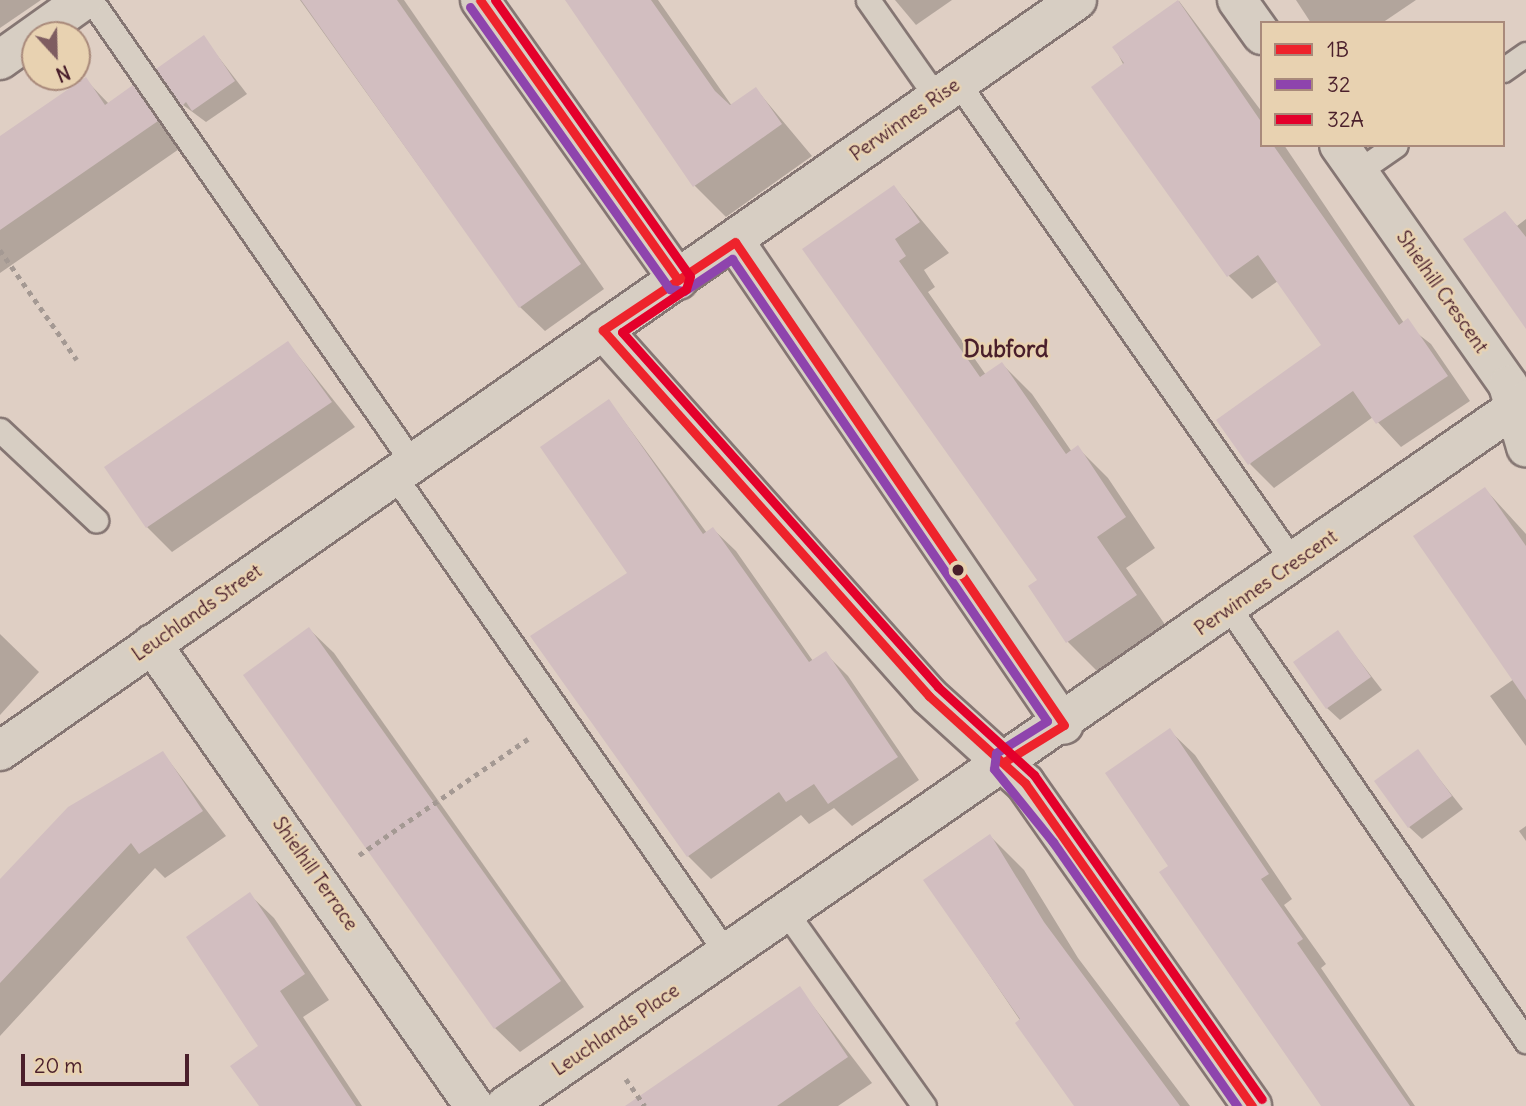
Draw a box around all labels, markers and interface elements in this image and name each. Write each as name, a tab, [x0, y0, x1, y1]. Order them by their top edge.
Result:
north arrow	[21, 21, 91, 91]
legend	[1260, 21, 1505, 147]
text: 1B	[1327, 36, 1349, 63]
text: N	[53, 60, 74, 87]
text: 32	[1327, 71, 1350, 98]
street label: Perwinnes Rise	[846, 74, 964, 166]
text: 32A	[1327, 106, 1364, 133]
street label: Shielhill Crescent	[1391, 227, 1493, 357]
district label: Dubford	[963, 335, 1049, 363]
street label: Perwinnes Crescent	[1190, 525, 1342, 641]
street label: Leuchlands Street	[128, 560, 266, 666]
unlabelled marker	[951, 563, 965, 577]
street label: Shielhill Terrace	[268, 813, 362, 935]
street label: Leuchlands Place	[548, 979, 684, 1081]
scale bar	[24, 1040, 192, 1084]
text: 20 m	[34, 1052, 83, 1079]

